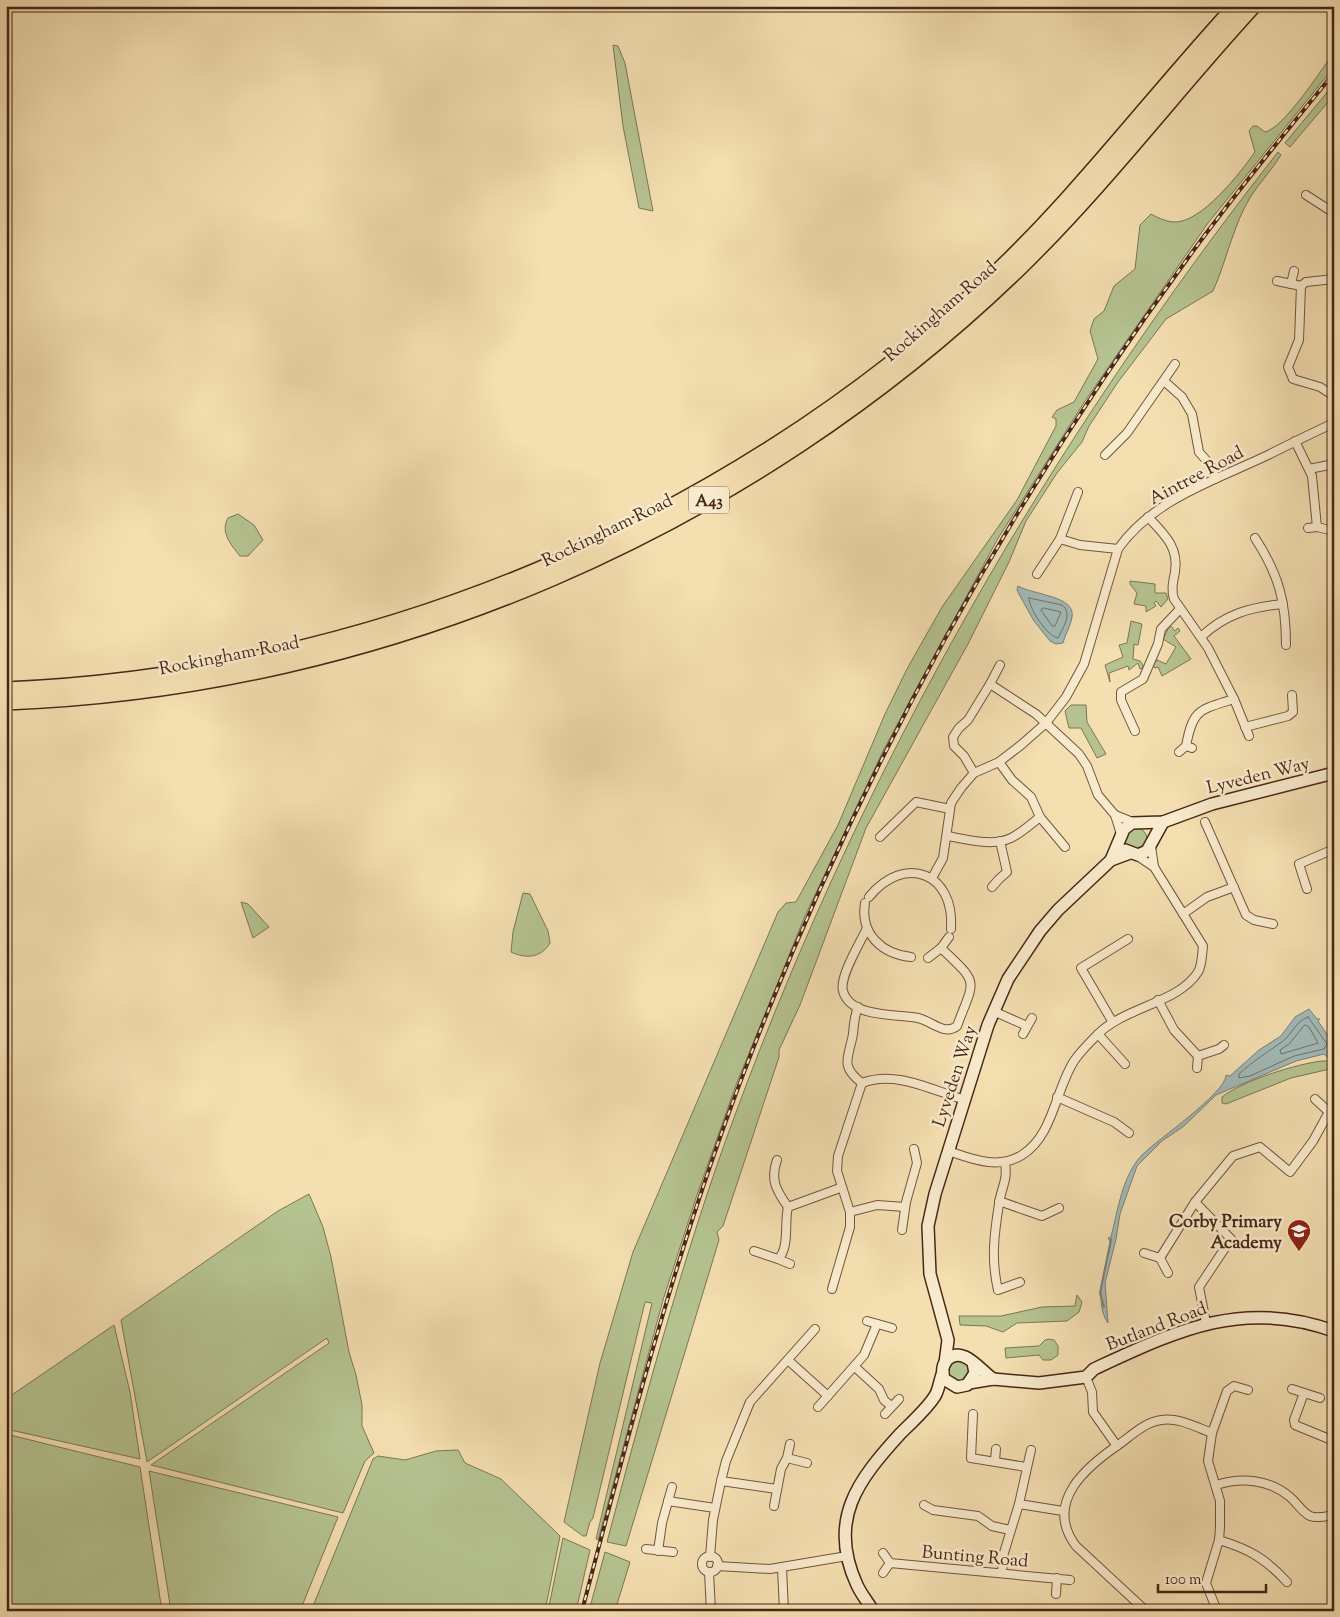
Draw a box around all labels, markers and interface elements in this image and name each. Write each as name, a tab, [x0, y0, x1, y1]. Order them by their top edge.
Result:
street label: Rockingham Road	[879, 256, 1004, 369]
street label: Aintree Road	[1145, 441, 1249, 513]
road number: A43	[689, 486, 729, 514]
street label: Rockingham Road	[538, 489, 678, 575]
street label: Rockingham Road	[157, 631, 302, 683]
street label: Lyveden Way	[1204, 752, 1313, 802]
street label: Lyveden Way	[927, 1022, 985, 1131]
place label: Corby Primary Academy	[1169, 1210, 1282, 1257]
school or university icon: Corby Primary Academy	[1286, 1218, 1312, 1252]
street label: Butland Road	[1103, 1297, 1211, 1359]
street label: Bunting Road	[920, 1540, 1029, 1576]
scale bar	[1158, 1562, 1265, 1594]
text: 100 m	[1165, 1570, 1202, 1591]

